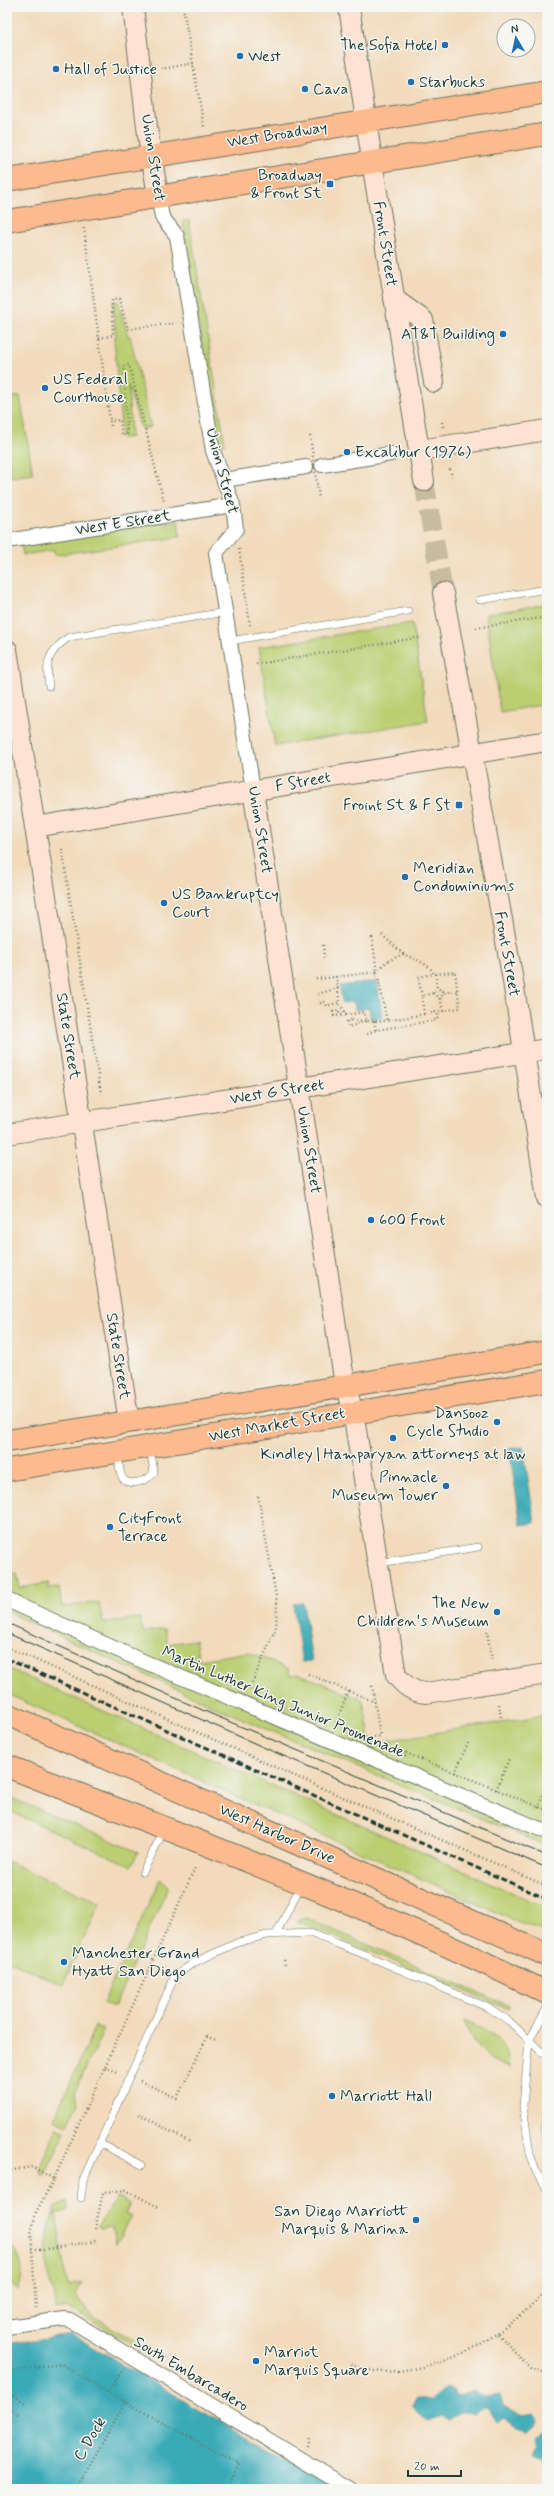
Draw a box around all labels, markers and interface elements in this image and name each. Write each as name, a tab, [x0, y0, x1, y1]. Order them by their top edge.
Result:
north arrow	[496, 18, 536, 58]
text: N	[510, 22, 519, 37]
place label: The Sofia Hotel	[340, 35, 437, 56]
marker: The Sofia Hotel	[440, 40, 450, 50]
place label: West	[248, 46, 281, 67]
marker: West	[235, 51, 245, 61]
place label: Hall of Justice	[64, 59, 157, 80]
marker: Hall of Justice	[51, 64, 61, 74]
place label: Starbucks	[419, 72, 485, 93]
marker: Starbucks	[406, 77, 416, 87]
place label: Cava	[313, 79, 348, 100]
marker: Cava	[300, 84, 310, 94]
street label: Union Street	[136, 113, 170, 204]
street label: West Broadway	[225, 117, 329, 153]
place label: Broadway & Front St	[251, 165, 323, 204]
marker: Broadway & Front St	[325, 179, 335, 189]
street label: Front Street	[368, 200, 402, 289]
place label: AT&T Building	[401, 324, 495, 346]
marker: AT&T Building	[498, 329, 508, 339]
place label: US Federal Courthouse	[53, 369, 128, 408]
marker: US Federal Courthouse	[40, 383, 50, 393]
street label: Union Street	[200, 426, 244, 517]
place label: Excalibur (1976)	[355, 442, 471, 463]
marker: Excalibur (1976)	[342, 447, 352, 457]
street label: West E Street	[74, 505, 173, 541]
street label: F Street	[274, 767, 332, 797]
street label: Union Street	[243, 785, 277, 876]
place label: Froint St & F St	[343, 795, 451, 816]
marker: Froint St & F St	[454, 800, 464, 810]
place label: Meridian Condominiums	[413, 858, 514, 897]
marker: Meridian Condominiums	[400, 872, 410, 882]
place label: US Bankruptcy Court	[172, 884, 279, 923]
marker: US Bankruptcy Court	[159, 898, 169, 908]
street label: Front Street	[489, 910, 525, 999]
street label: State Street	[51, 991, 85, 1081]
street label: West G Street	[228, 1074, 326, 1110]
street label: Union Street	[292, 1105, 326, 1196]
place label: 600 Front	[379, 1210, 446, 1231]
marker: 600 Front	[366, 1215, 376, 1225]
street label: State Street	[101, 1311, 135, 1401]
street label: West Market Street	[207, 1403, 347, 1447]
place label: Dansooz Cycle Studio	[406, 1403, 489, 1442]
marker: Dansooz Cycle Studio	[492, 1417, 502, 1427]
marker: Kindley | Hamparyan attorneys at law	[388, 1433, 398, 1443]
place label: Kindley | Hamparyan attorneys at law	[261, 1444, 526, 1465]
place label: Pinnacle Museum Tower	[332, 1467, 439, 1506]
marker: Pinnacle Museum Tower	[441, 1481, 451, 1491]
place label: CityFront Terrace	[118, 1508, 182, 1547]
marker: CityFront Terrace	[105, 1522, 115, 1532]
place label: The New Children's Museum	[356, 1593, 489, 1632]
marker: The New Children's Museum	[492, 1607, 502, 1617]
street label: Martin Luther King Junior Promenade	[158, 1641, 408, 1763]
street label: West Harbor Drive	[216, 1799, 338, 1869]
place label: Manchester Grand Hyatt San Diego	[72, 1943, 199, 1982]
marker: Manchester Grand Hyatt San Diego	[59, 1957, 69, 1967]
place label: Marriott Hall	[340, 2086, 432, 2107]
marker: Marriott Hall	[327, 2091, 337, 2101]
place label: San Diego Marriott Marquis & Marina	[274, 2201, 409, 2240]
marker: San Diego Marriott Marquis & Marina	[411, 2215, 421, 2225]
street label: South Embarcadero	[130, 2331, 252, 2417]
place label: Marriot Marquis Square	[264, 2342, 370, 2381]
marker: Marriot Marquis Square	[251, 2356, 261, 2366]
street label: C Dock	[69, 2413, 111, 2465]
scale bar	[408, 2452, 461, 2478]
text: 20 m	[414, 2459, 440, 2475]

